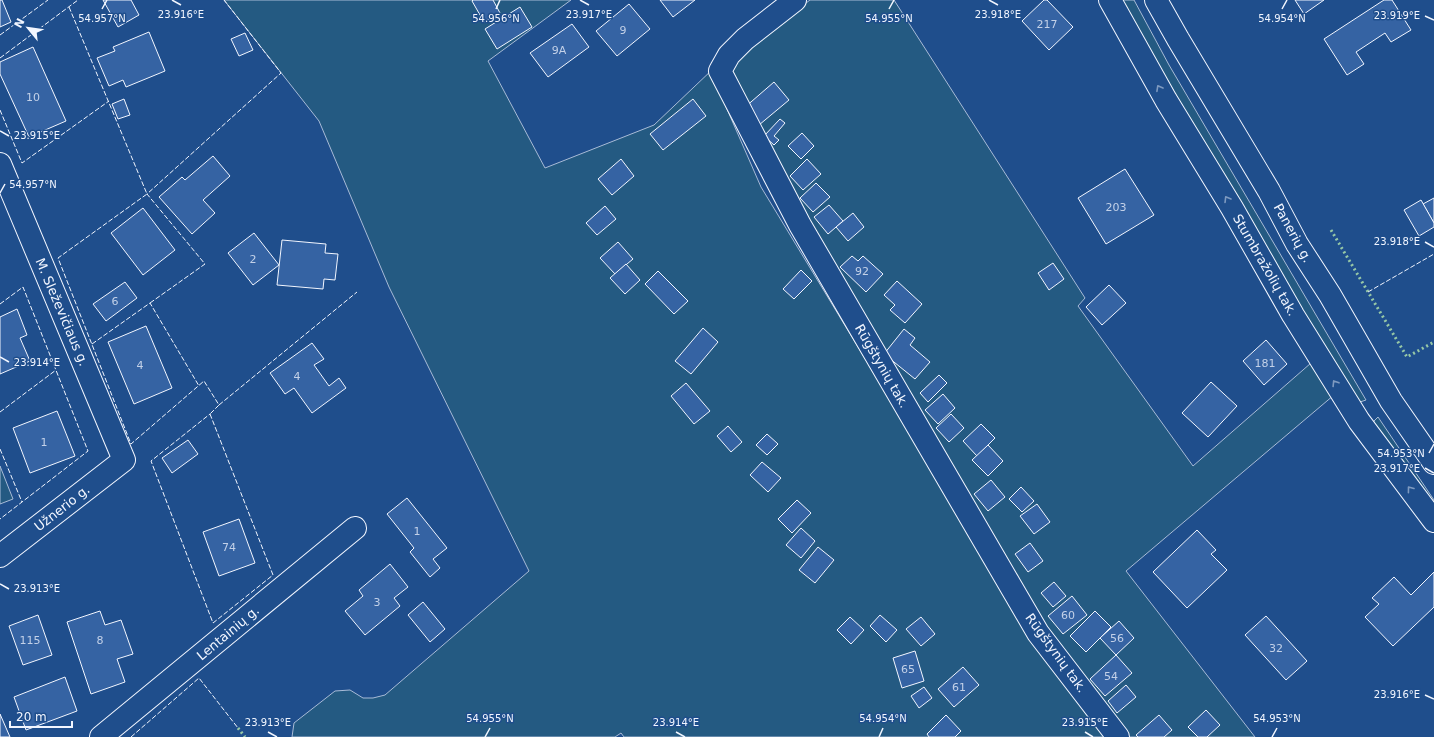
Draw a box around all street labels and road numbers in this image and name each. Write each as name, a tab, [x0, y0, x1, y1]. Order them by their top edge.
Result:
street label: Panerių g.	[1271, 201, 1315, 265]
street label: Stumbražolių tak.	[1230, 211, 1300, 319]
street label: M. Sleževičiaus g.	[32, 256, 92, 368]
street label: Rūgštynių tak.	[852, 322, 912, 410]
street label: Užnerio g.	[31, 482, 93, 534]
street label: Lentainių g.	[194, 603, 262, 663]
street label: Rūgštynių tak.	[1022, 611, 1090, 695]

